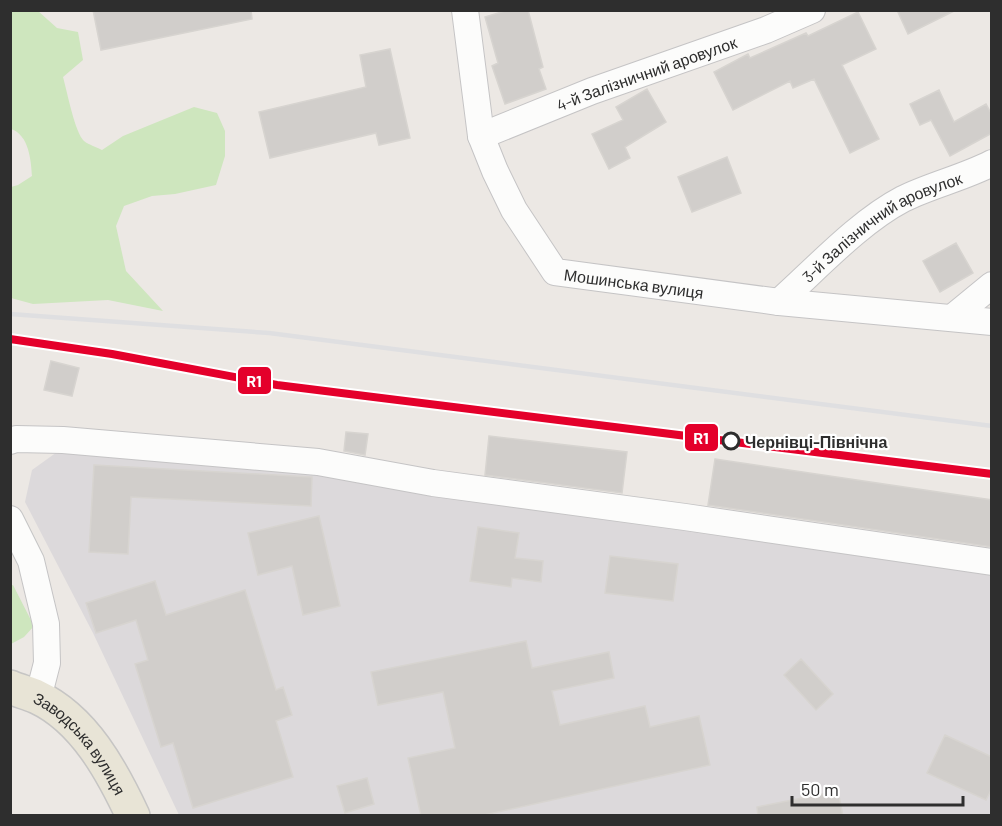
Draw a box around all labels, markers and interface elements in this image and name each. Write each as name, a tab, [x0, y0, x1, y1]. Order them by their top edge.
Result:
street label: 4-й Залізничний аровулок	[553, 31, 740, 114]
street label: 3-й Залізничний аровулок	[798, 167, 965, 286]
street label: Мошинська вулиця	[563, 264, 705, 301]
line badge: R1	[237, 366, 272, 395]
text: R1	[246, 371, 262, 390]
line badge: R1	[684, 423, 719, 452]
text: R1	[693, 428, 709, 447]
marker: Чернівці-Північна	[722, 432, 740, 450]
place label: Чернівці-Північна	[745, 432, 888, 451]
street label: Заводська вулиця	[31, 688, 130, 797]
scale bar	[792, 769, 963, 807]
text: 50 m	[801, 778, 839, 800]

